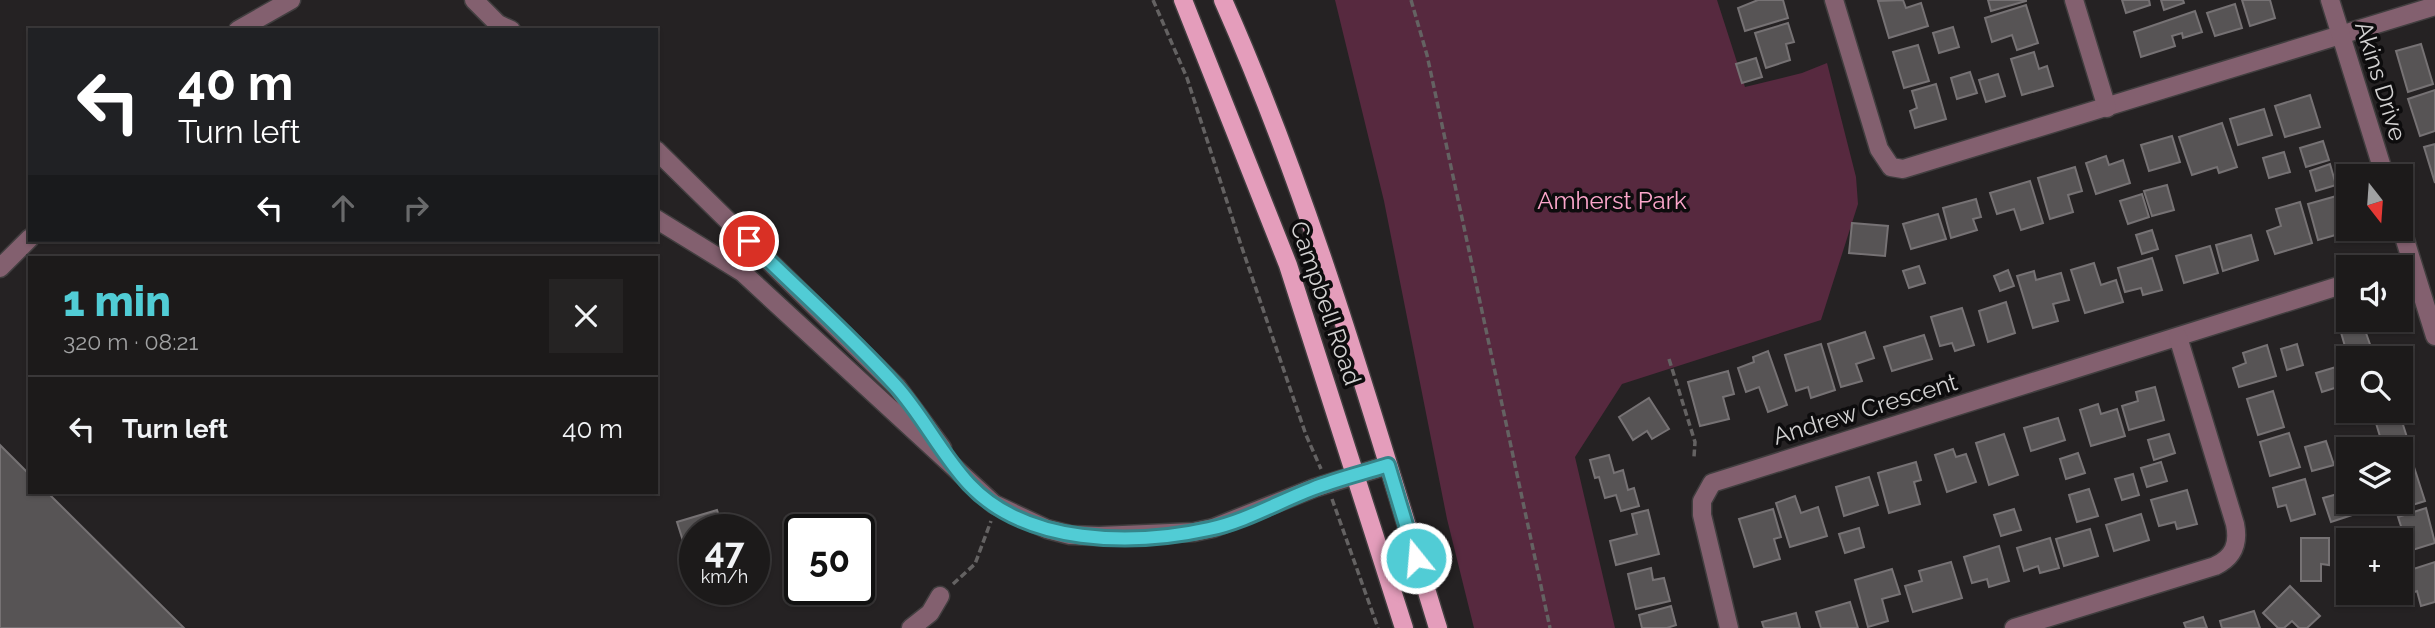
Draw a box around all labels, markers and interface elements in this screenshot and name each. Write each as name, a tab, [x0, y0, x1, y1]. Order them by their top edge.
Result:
street label: Akins Drive	[2349, 18, 2413, 144]
text: 40 m	[178, 54, 293, 111]
icon: left	[63, 56, 154, 147]
text: Turn left	[178, 113, 300, 150]
north arrow	[2336, 164, 2413, 242]
map controls	[2336, 164, 2413, 605]
park label: Amherst Park	[1537, 186, 1687, 215]
icon: left	[251, 189, 289, 227]
icon: ahead	[324, 189, 362, 227]
icon: right	[397, 189, 435, 227]
pin	[719, 211, 779, 271]
street label: Campbell Road	[1284, 217, 1368, 389]
icon: arrive	[730, 222, 768, 260]
button: sound	[2336, 255, 2413, 332]
text: 1 min	[63, 277, 171, 326]
button: close	[549, 279, 623, 353]
text: 320 m · 08:21	[63, 328, 198, 355]
button: search	[2336, 346, 2413, 423]
street label: Andrew Crescent	[1769, 367, 1961, 451]
icon: left	[63, 410, 101, 448]
text: Turn left	[122, 414, 228, 444]
text: 40 m	[562, 414, 623, 444]
button: layers	[2336, 437, 2413, 514]
speed limit sign: 50	[784, 514, 875, 605]
position arrow	[1379, 521, 1453, 595]
button: +	[2336, 528, 2413, 605]
text: 47	[705, 530, 744, 571]
text: km/h	[701, 566, 748, 587]

